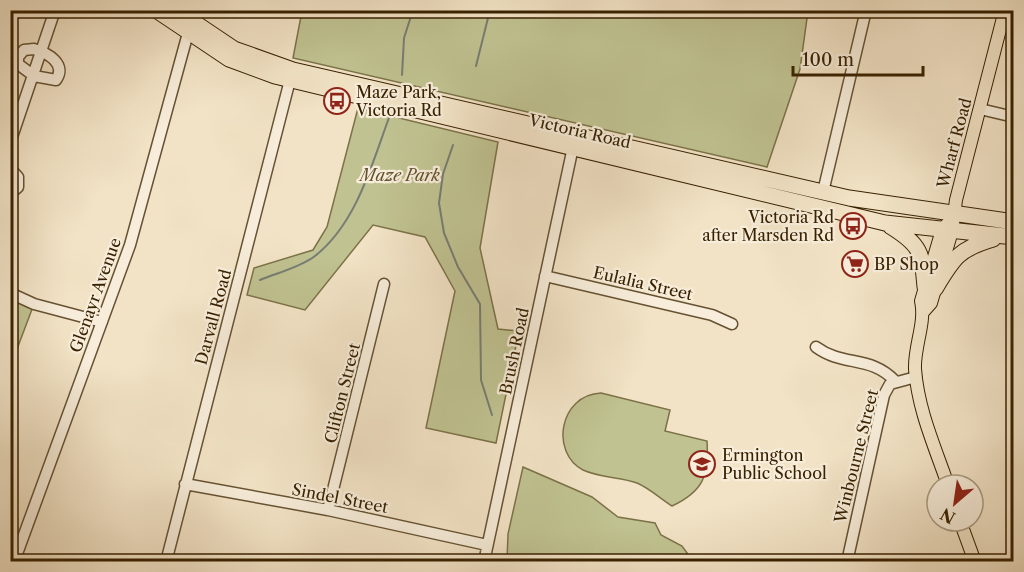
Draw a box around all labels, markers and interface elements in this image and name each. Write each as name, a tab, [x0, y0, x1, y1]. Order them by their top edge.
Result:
scale bar	[793, 39, 924, 77]
text: 100 m	[802, 49, 854, 71]
place label: Maze Park, Victoria Rd	[355, 82, 442, 120]
bus stop icon: Maze Park, Victoria Rd	[322, 86, 352, 116]
street label: Wharf Road	[932, 95, 976, 191]
street label: Victoria Road	[526, 109, 633, 152]
park label: Maze Park	[358, 165, 441, 185]
place label: Victoria Rd after Marsden Rd	[702, 207, 834, 245]
bus stop icon: Victoria Rd after Marsden Rd	[838, 211, 868, 241]
street label: Glenayr Avenue	[65, 235, 125, 355]
supermarket icon: BP Shop	[840, 249, 870, 279]
place label: BP Shop	[874, 254, 939, 274]
street label: Eulalia Street	[591, 262, 695, 304]
street label: Darvall Road	[191, 267, 235, 367]
street label: Brush Road	[495, 305, 533, 396]
street label: Clifton Street	[320, 341, 364, 445]
street label: Winbourne Street	[829, 387, 882, 526]
place label: Ermington Public School	[722, 445, 827, 483]
school or university icon: Ermington Public School	[687, 449, 717, 479]
north arrow	[925, 473, 985, 533]
street label: Sindel Street	[290, 479, 390, 517]
text: N	[937, 504, 959, 528]

